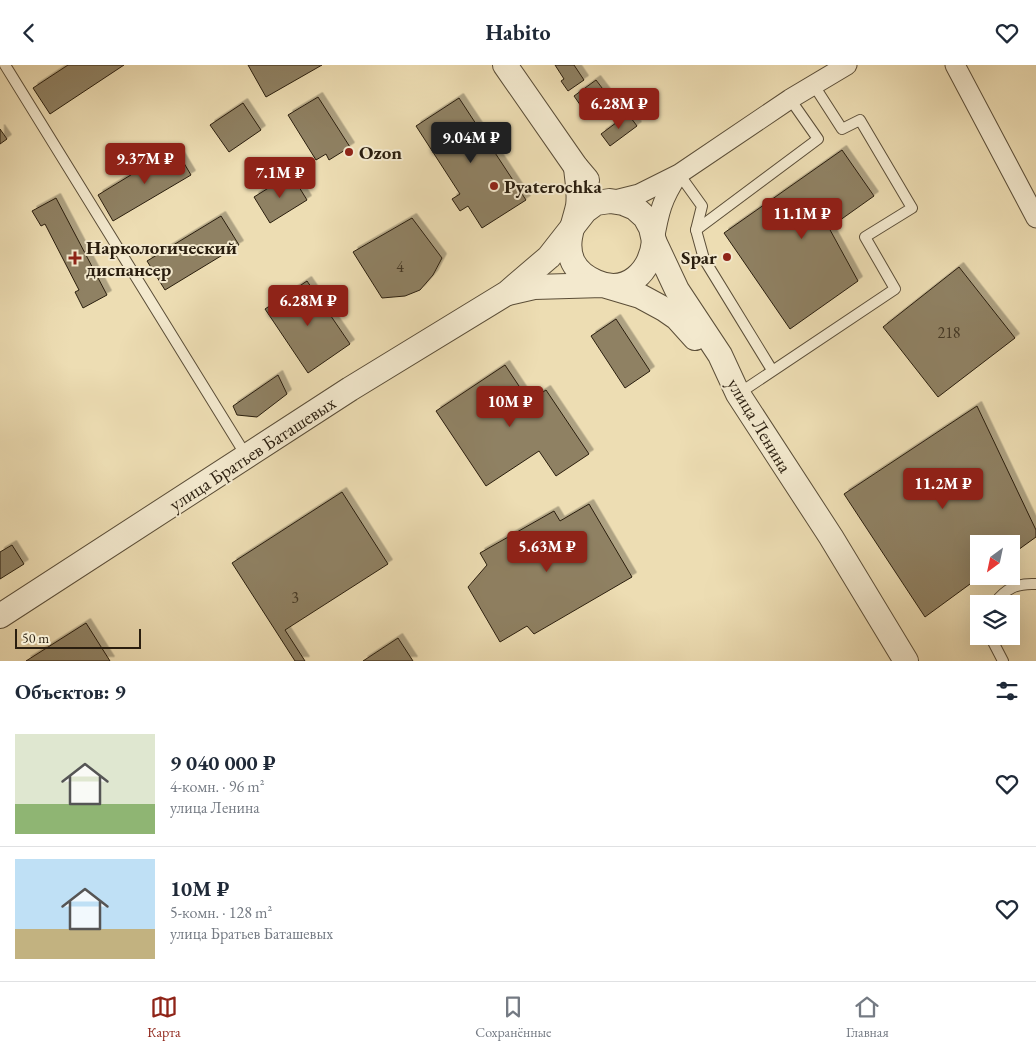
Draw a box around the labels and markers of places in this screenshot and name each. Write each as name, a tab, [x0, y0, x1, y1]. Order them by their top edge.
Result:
pin: 6.28M ₽	[573, 87, 665, 130]
pin: 9.04M ₽	[425, 121, 517, 164]
place label: Ozon	[359, 140, 402, 165]
pin: 9.37M ₽	[99, 143, 191, 185]
marker: Ozon	[343, 146, 355, 158]
pin: 7.1M ₽	[239, 157, 321, 199]
place label: Pyaterochka	[504, 174, 602, 199]
marker: Pyaterochka	[488, 180, 500, 192]
pin: 11.1M ₽	[756, 197, 848, 240]
place label: Наркологический диспансер	[86, 235, 237, 282]
place label: Spar	[681, 245, 717, 270]
marker: Наркологический диспансер	[68, 251, 82, 265]
marker: Spar	[721, 251, 733, 263]
pin: 6.28M ₽	[262, 285, 354, 327]
pin: 10M ₽	[475, 385, 545, 428]
pin: 11.2M ₽	[897, 467, 989, 510]
pin: 5.63M ₽	[501, 531, 593, 573]

